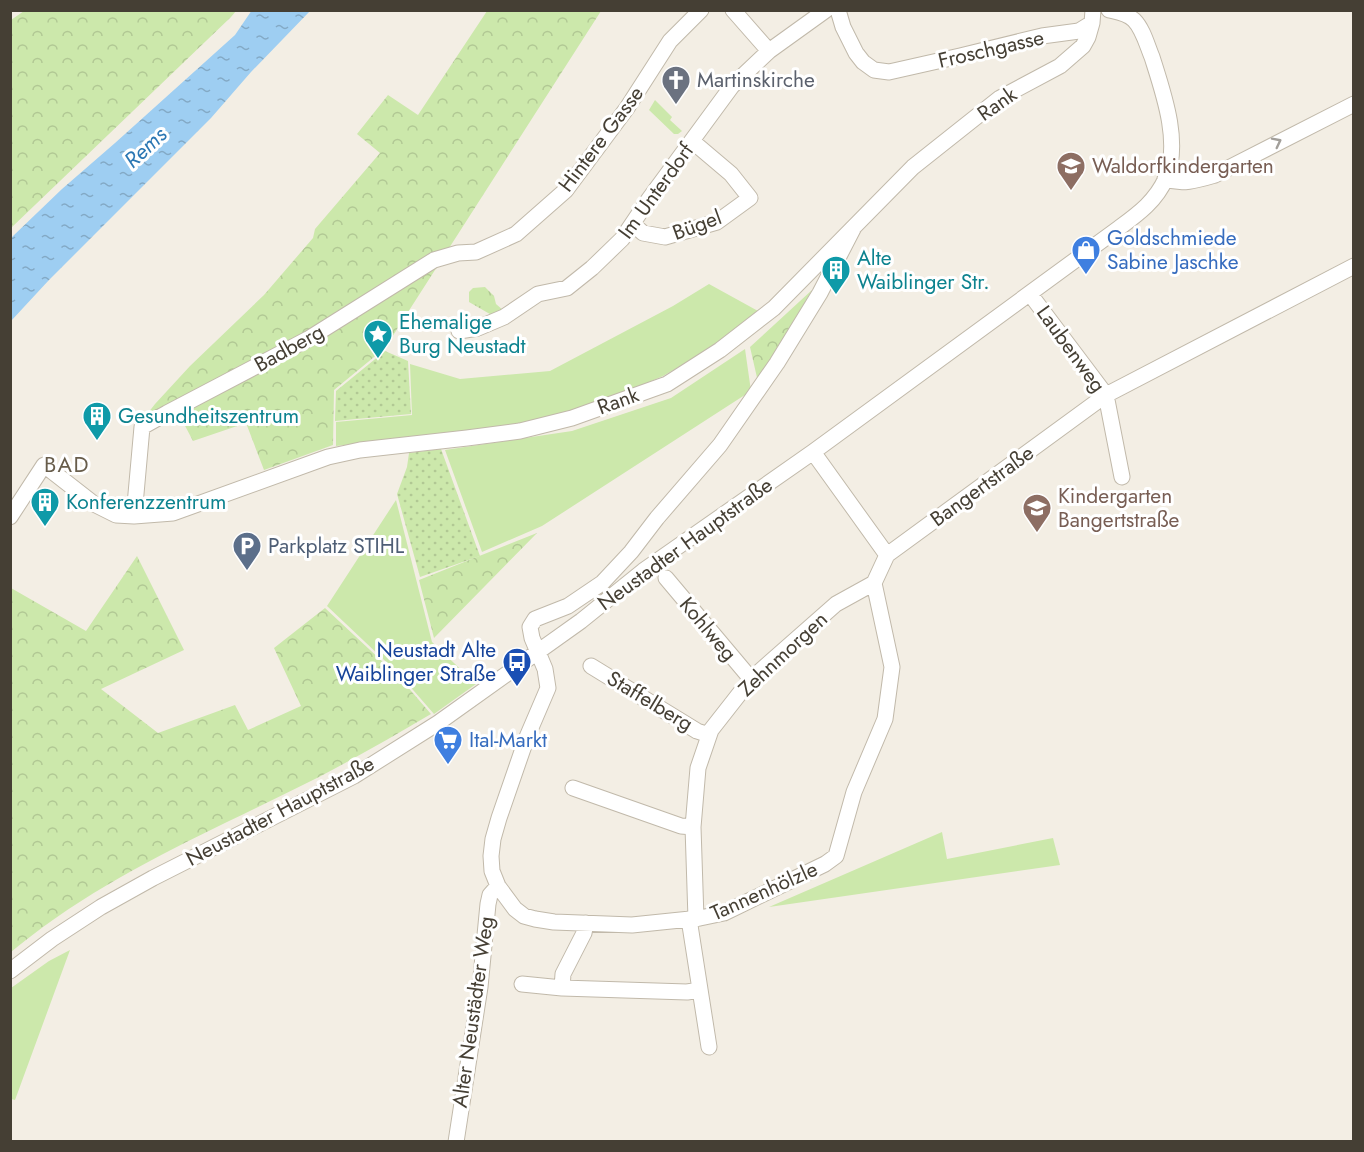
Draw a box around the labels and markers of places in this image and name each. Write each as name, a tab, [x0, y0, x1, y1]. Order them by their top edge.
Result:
church icon: Martinskirche	[660, 64, 692, 106]
place label: Martinskirche	[697, 65, 815, 95]
school or university icon: Waldorfkindergarten	[1055, 150, 1087, 192]
place label: Waldorfkindergarten	[1092, 151, 1274, 181]
place label: Goldschmiede Sabine Jaschke	[1107, 223, 1239, 277]
shop icon: Goldschmiede Sabine Jaschke	[1070, 234, 1102, 276]
place label: Alte Waiblinger Str.	[857, 243, 990, 297]
building icon: Alte Waiblinger Str.	[820, 254, 852, 296]
place label: Ehemalige Burg Neustadt	[399, 307, 526, 361]
place icon: Ehemalige Burg Neustadt	[362, 318, 394, 360]
building icon: Gesundheitszentrum	[81, 400, 113, 442]
place label: Gesundheitszentrum	[118, 401, 299, 431]
place label: Kindergarten Bangertstraße	[1058, 481, 1180, 535]
building icon: Konferenzzentrum	[29, 486, 61, 528]
place label: Konferenzzentrum	[66, 487, 226, 517]
school or university icon: Kindergarten Bangertstraße	[1021, 492, 1053, 534]
parking icon: Parkplatz STIHL	[231, 530, 263, 572]
place label: Parkplatz STIHL	[268, 531, 405, 561]
place label: Neustadt Alte Waiblinger Straße	[336, 635, 496, 689]
bus stop icon: Neustadt Alte Waiblinger Straße	[501, 646, 533, 688]
supermarket icon: Ital-Markt	[432, 724, 464, 766]
place label: Ital-Markt	[469, 725, 547, 755]

